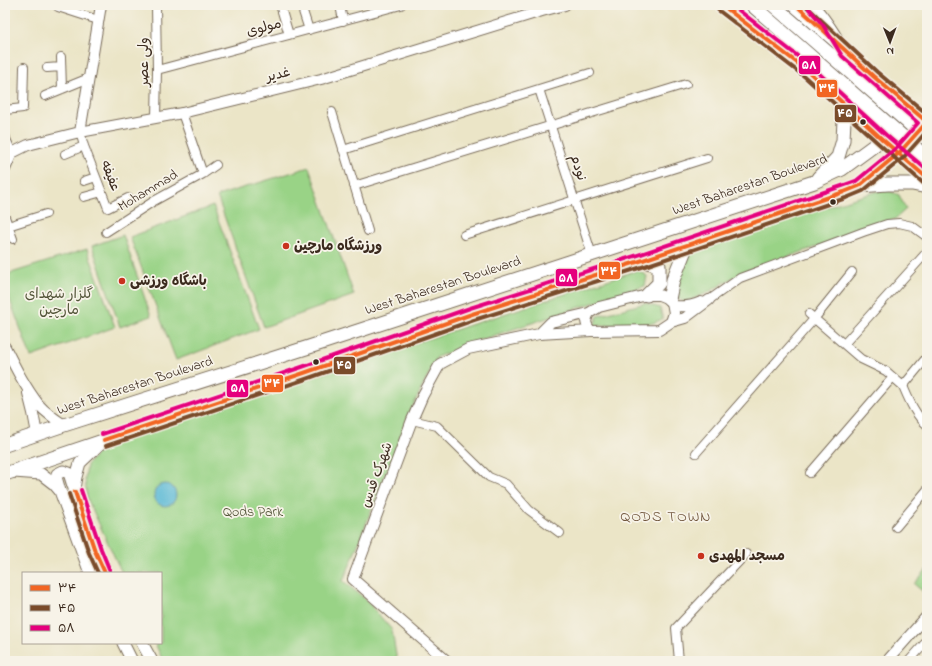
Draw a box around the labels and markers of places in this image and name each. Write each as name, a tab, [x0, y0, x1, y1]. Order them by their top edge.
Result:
unlabelled marker	[858, 117, 868, 127]
unlabelled marker	[828, 197, 838, 207]
place label: ورزشگاه مارچین	[294, 236, 382, 257]
marker: ورزشگاه مارچین	[281, 241, 291, 251]
place label: باشگاه ورزشی	[130, 271, 207, 292]
marker: باشگاه ورزشی	[117, 276, 127, 286]
unlabelled marker	[311, 357, 321, 367]
place label: مسجد المهدی	[709, 546, 785, 567]
marker: مسجد المهدی	[696, 551, 706, 561]

